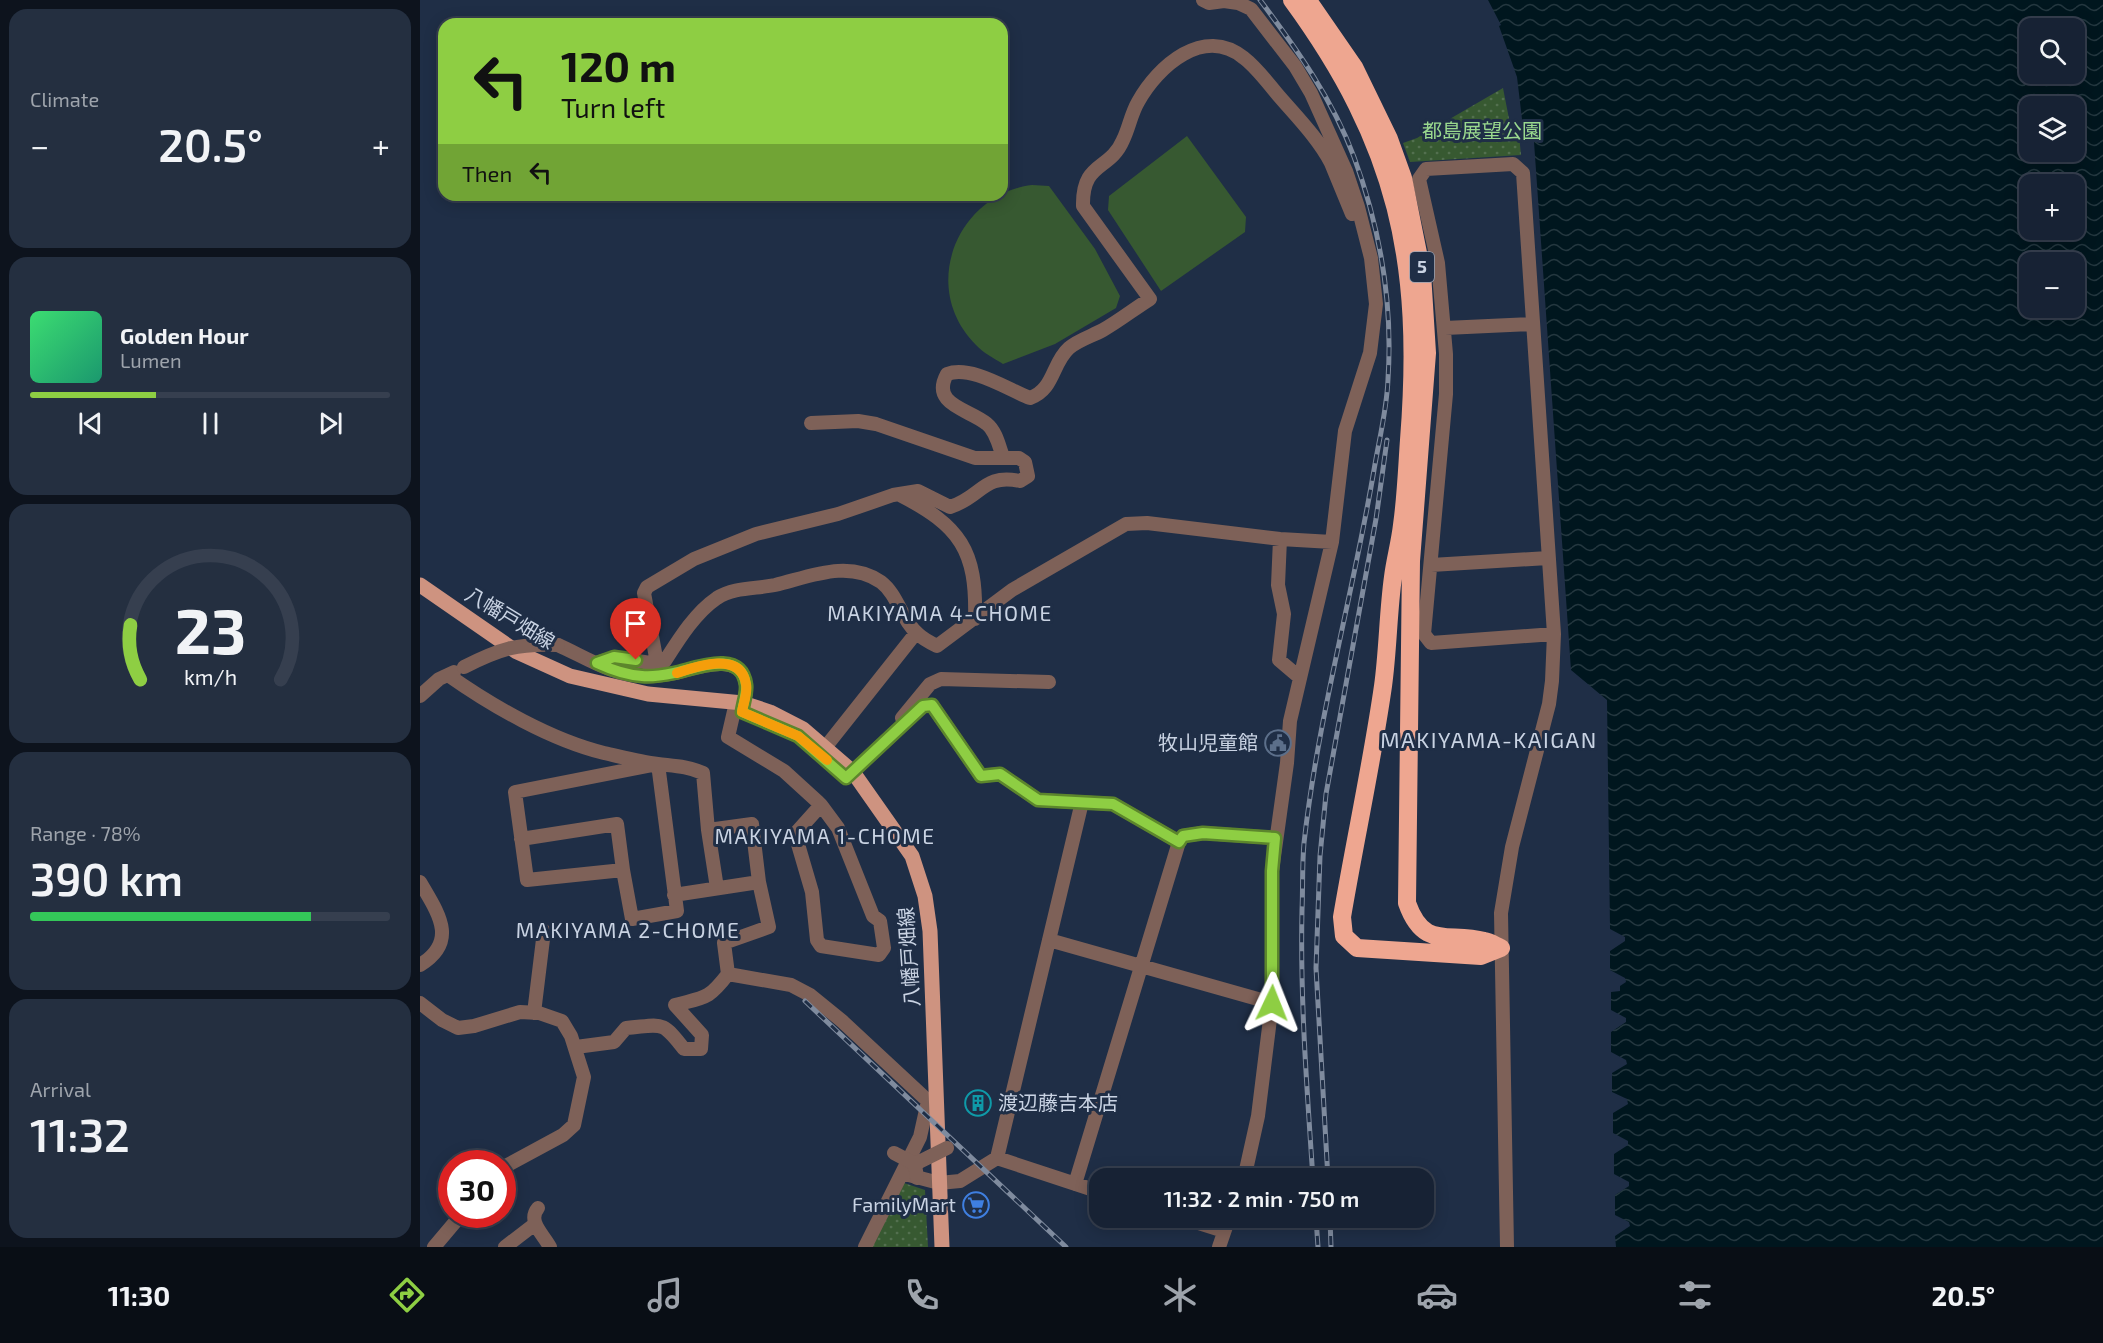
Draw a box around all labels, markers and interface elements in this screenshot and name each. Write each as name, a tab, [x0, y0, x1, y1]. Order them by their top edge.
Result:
map controls	[2019, 18, 2085, 318]
button: search	[2019, 18, 2085, 84]
text: 120 m	[561, 40, 676, 90]
icon: left	[462, 42, 540, 120]
text: Climate	[30, 87, 99, 111]
text: Turn left	[561, 91, 665, 123]
button: layers	[2019, 96, 2085, 162]
text: 20.5°	[158, 117, 263, 171]
park label: 都島展望公園	[1422, 118, 1542, 142]
text: −	[30, 125, 49, 165]
text: +	[372, 125, 390, 165]
icon: left	[524, 156, 557, 189]
text: Then	[462, 160, 512, 186]
button: +	[2019, 174, 2085, 240]
road number: 5	[1410, 252, 1434, 282]
button: −	[2019, 252, 2085, 318]
text: Golden Hour	[120, 322, 249, 348]
text: Lumen	[120, 348, 182, 372]
icon: previous	[74, 407, 107, 440]
icon: pause	[194, 407, 227, 440]
icon: next	[314, 407, 347, 440]
street label: 八幡戸畑線	[461, 581, 560, 653]
text: 23	[174, 593, 246, 668]
pin	[610, 598, 661, 660]
district label: MAKIYAMA 4-CHOME	[827, 600, 1053, 625]
icon: arrive	[619, 607, 652, 640]
text: km/h	[183, 665, 237, 690]
district label: MAKIYAMA-KAIGAN	[1380, 726, 1598, 752]
public building icon: 牧山児童館	[1263, 728, 1293, 758]
place label: 牧山児童館	[1158, 730, 1258, 754]
text: Range · 78%	[30, 821, 141, 845]
district label: MAKIYAMA 1-CHOME	[715, 823, 935, 848]
text: 390 km	[30, 851, 183, 905]
street label: 八幡戸畑線	[893, 906, 923, 1008]
district label: MAKIYAMA 2-CHOME	[516, 917, 740, 942]
position arrow	[1240, 971, 1304, 1035]
text: Arrival	[30, 1077, 91, 1101]
building icon: 渡辺藤吉本店	[963, 1088, 993, 1118]
place label: 渡辺藤吉本店	[998, 1090, 1118, 1114]
text: 11:32	[30, 1107, 130, 1161]
speed limit sign: 30	[438, 1150, 516, 1228]
text: 11:32 · 2 min · 750 m	[1164, 1185, 1359, 1211]
supermarket icon: FamilyMart	[961, 1190, 991, 1220]
place label: FamilyMart	[852, 1192, 956, 1216]
icon: directions	[386, 1274, 428, 1316]
icon: music	[644, 1274, 686, 1316]
icon: phone	[901, 1274, 943, 1316]
icon: climate	[1159, 1274, 1201, 1316]
icon: car	[1416, 1274, 1458, 1316]
icon: filters	[1674, 1274, 1716, 1316]
text: 11:30	[108, 1279, 170, 1311]
text: 20.5°	[1932, 1279, 1995, 1311]

